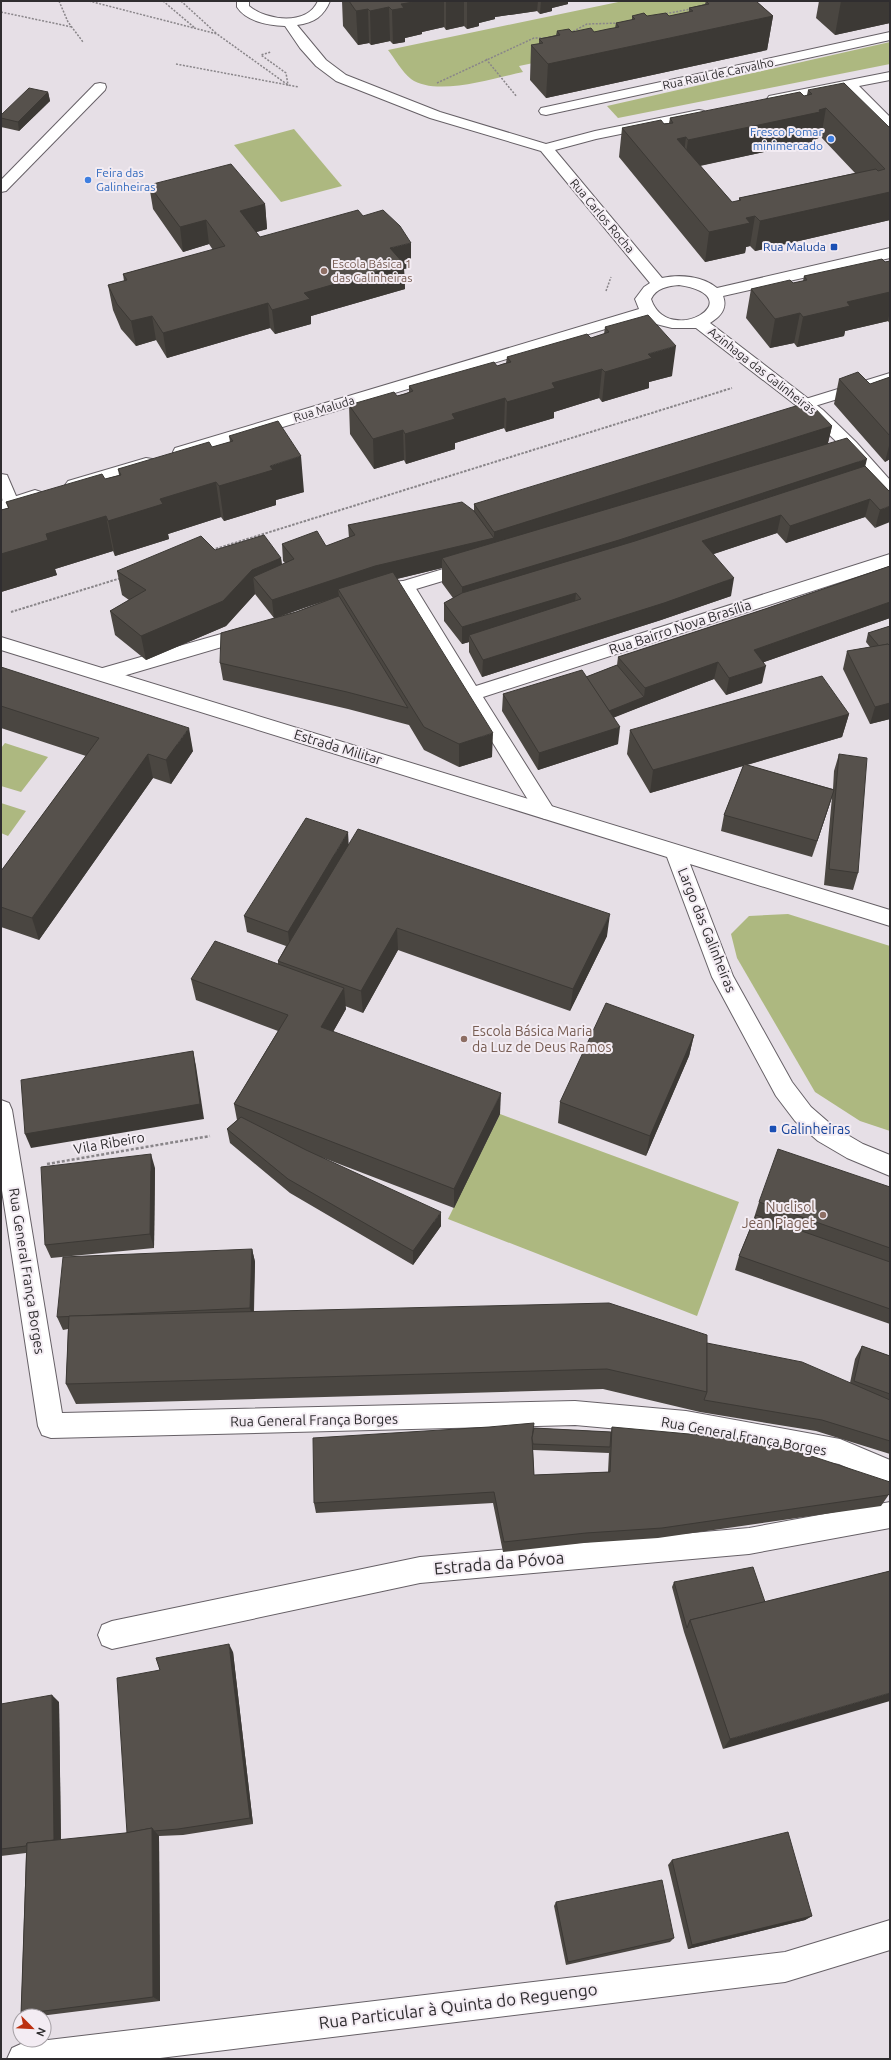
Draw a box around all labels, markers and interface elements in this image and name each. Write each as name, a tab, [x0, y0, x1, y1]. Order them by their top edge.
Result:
street label: Rua Raul de Carvalho	[661, 55, 775, 92]
place label: Fresco Pomar minimercado	[750, 125, 823, 152]
marker: Fresco Pomar minimercado	[826, 134, 836, 144]
place label: Feira das Galinheiras	[96, 166, 155, 193]
marker: Feira das Galinheiras	[83, 175, 93, 185]
street label: Rua Carlos Rocha	[568, 176, 637, 255]
place label: Rua Maluda	[763, 240, 826, 253]
marker: Rua Maluda	[829, 242, 839, 252]
place label: Escola Básica 1 das Galinheiras	[332, 257, 413, 284]
marker: Escola Básica 1 das Galinheiras	[319, 266, 329, 276]
street label: Azinhaga das Galinheiras	[706, 325, 819, 417]
street label: Rua Maluda	[292, 393, 356, 424]
street label: Rua Bairro Nova Brasília	[607, 596, 753, 658]
street label: Estrada Militar	[292, 726, 385, 768]
street label: Largo das Galinheiras	[675, 865, 739, 995]
place label: Escola Básica Maria da Luz de Deus Ramos	[472, 1023, 612, 1055]
marker: Escola Básica Maria da Luz de Deus Ramos	[459, 1034, 469, 1044]
place label: Galinheiras	[781, 1121, 850, 1137]
marker: Galinheiras	[768, 1124, 778, 1134]
street label: Vila Ribeiro	[72, 1129, 146, 1157]
street label: Rua General França Borges	[6, 1187, 48, 1355]
place label: Nuclisol Jean Piaget	[742, 1199, 815, 1231]
marker: Nuclisol Jean Piaget	[818, 1210, 828, 1220]
street label: Rua General França Borges	[230, 1411, 398, 1429]
street label: Rua General França Borges	[660, 1414, 828, 1458]
street label: Estrada da Póvoa	[433, 1547, 565, 1578]
street label: Rua Particular à Quinta do Reguengo	[317, 1979, 598, 2032]
north arrow	[12, 2008, 52, 2048]
text: N	[34, 2026, 48, 2038]

